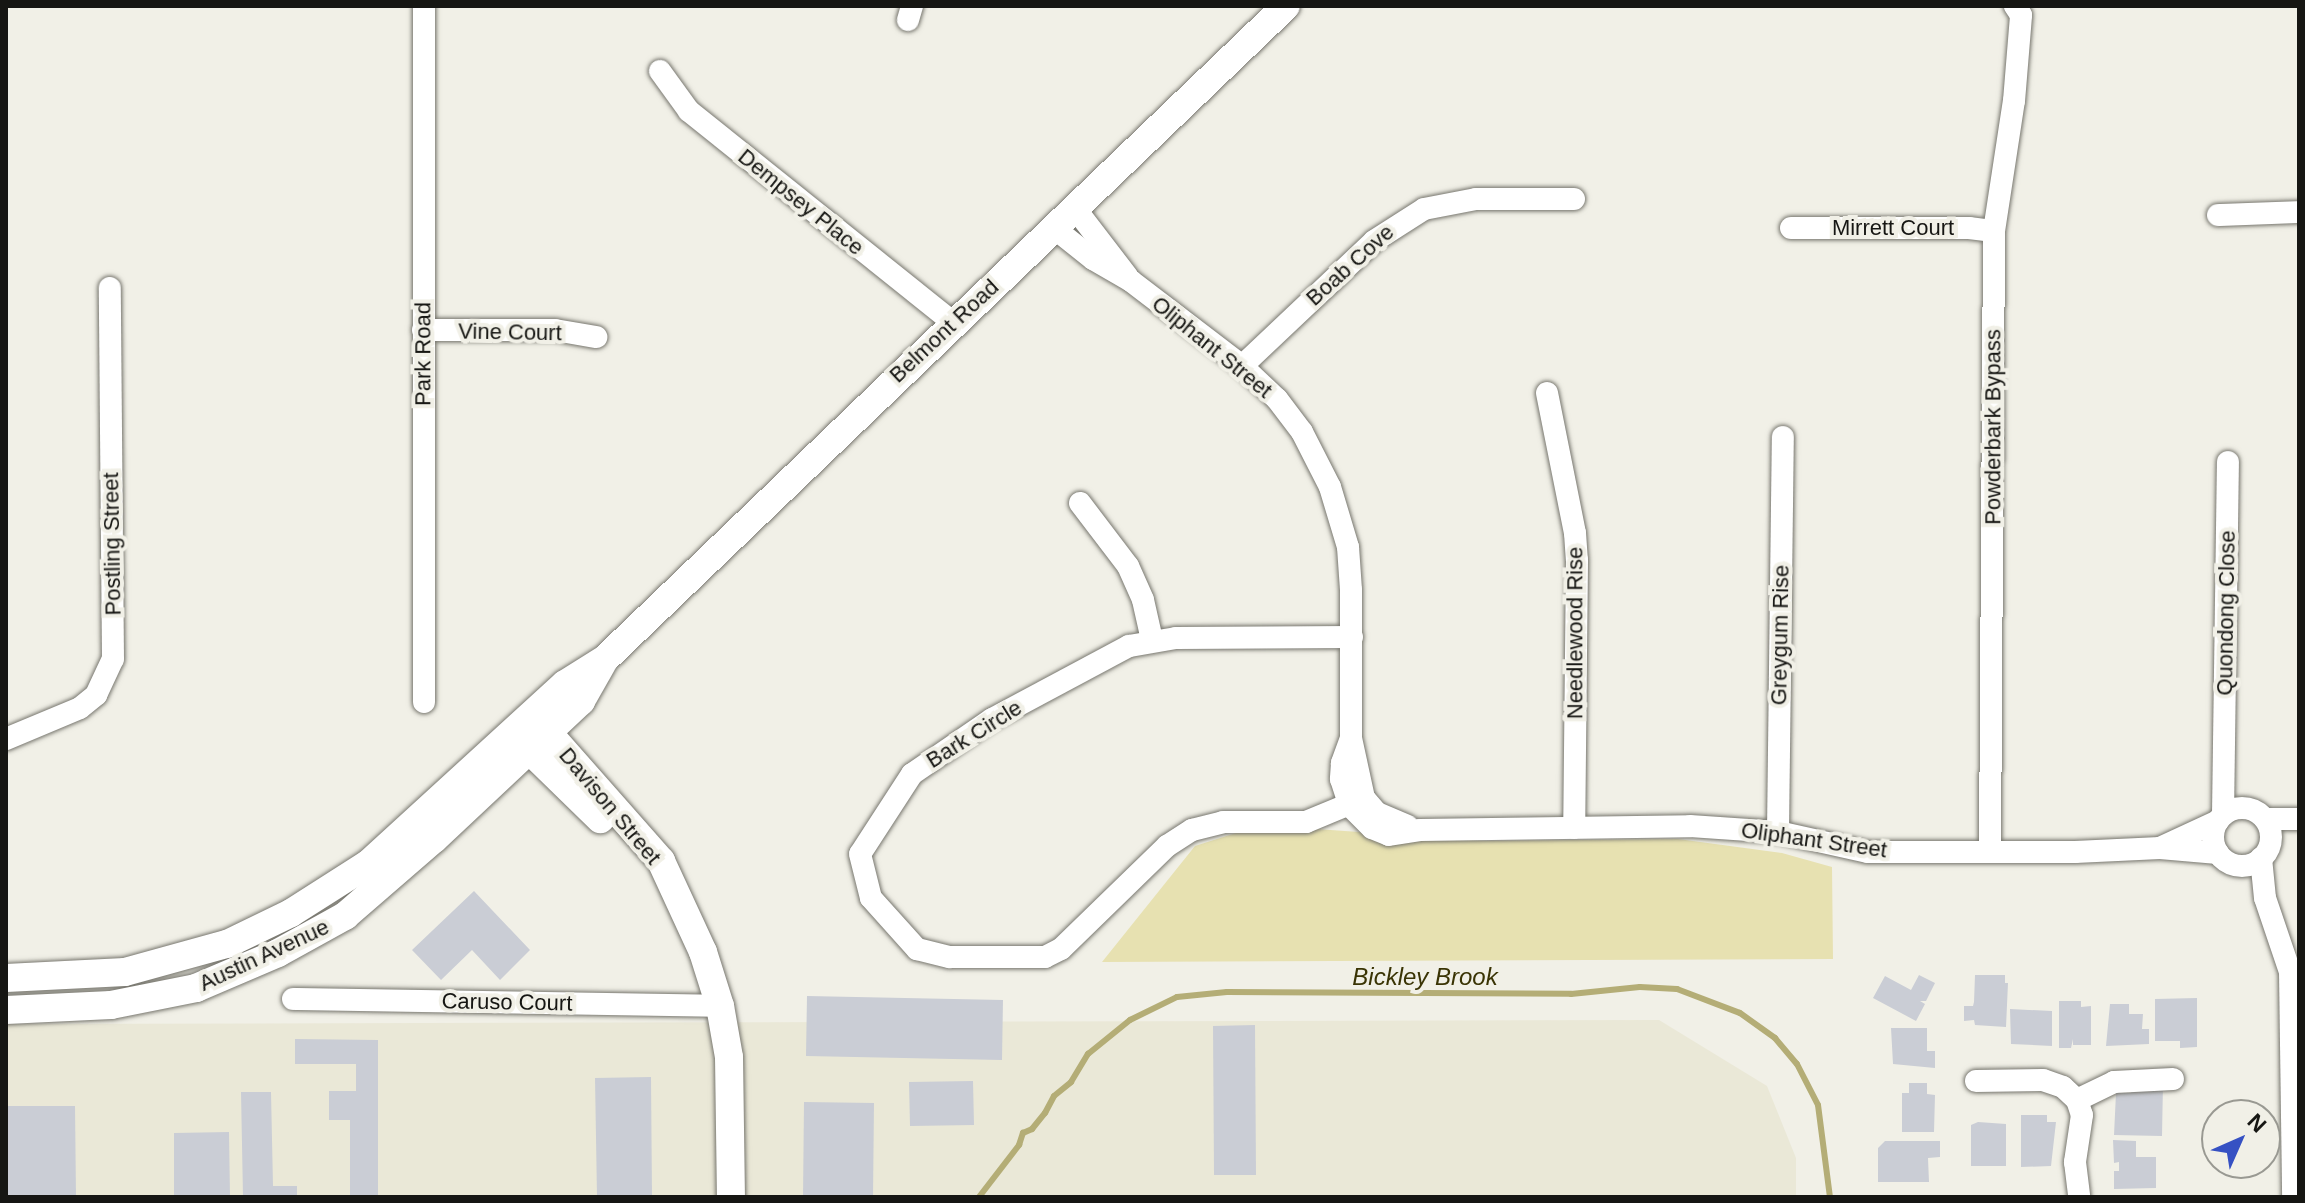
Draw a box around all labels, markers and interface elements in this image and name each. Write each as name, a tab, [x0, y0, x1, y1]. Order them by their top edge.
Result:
street label: Dempsey Place	[733, 143, 869, 261]
street label: Mirrett Court	[1832, 215, 1954, 241]
street label: Boab Cove	[1301, 219, 1399, 311]
street label: Belmont Road	[884, 274, 1004, 388]
street label: Oliphant Street	[1147, 291, 1277, 403]
street label: Park Road	[410, 302, 436, 406]
street label: Vine Court	[458, 318, 562, 346]
street label: Powderbark Bypass	[1980, 329, 2006, 525]
street label: Postling Street	[98, 472, 126, 616]
street label: Quondong Close	[2211, 530, 2241, 696]
street label: Needlewood Rise	[1562, 547, 1588, 719]
street label: Greygum Rise	[1766, 564, 1794, 706]
street label: Bark Circle	[921, 694, 1027, 774]
street label: Davison Street	[554, 742, 666, 870]
street label: Oliphant Street	[1740, 817, 1888, 863]
street label: Austin Avenue	[194, 913, 334, 997]
water label: Bickley Brook	[1352, 963, 1498, 991]
street label: Caruso Court	[441, 988, 573, 1016]
north arrow	[2201, 1099, 2281, 1179]
text: N	[2242, 1109, 2271, 1138]

